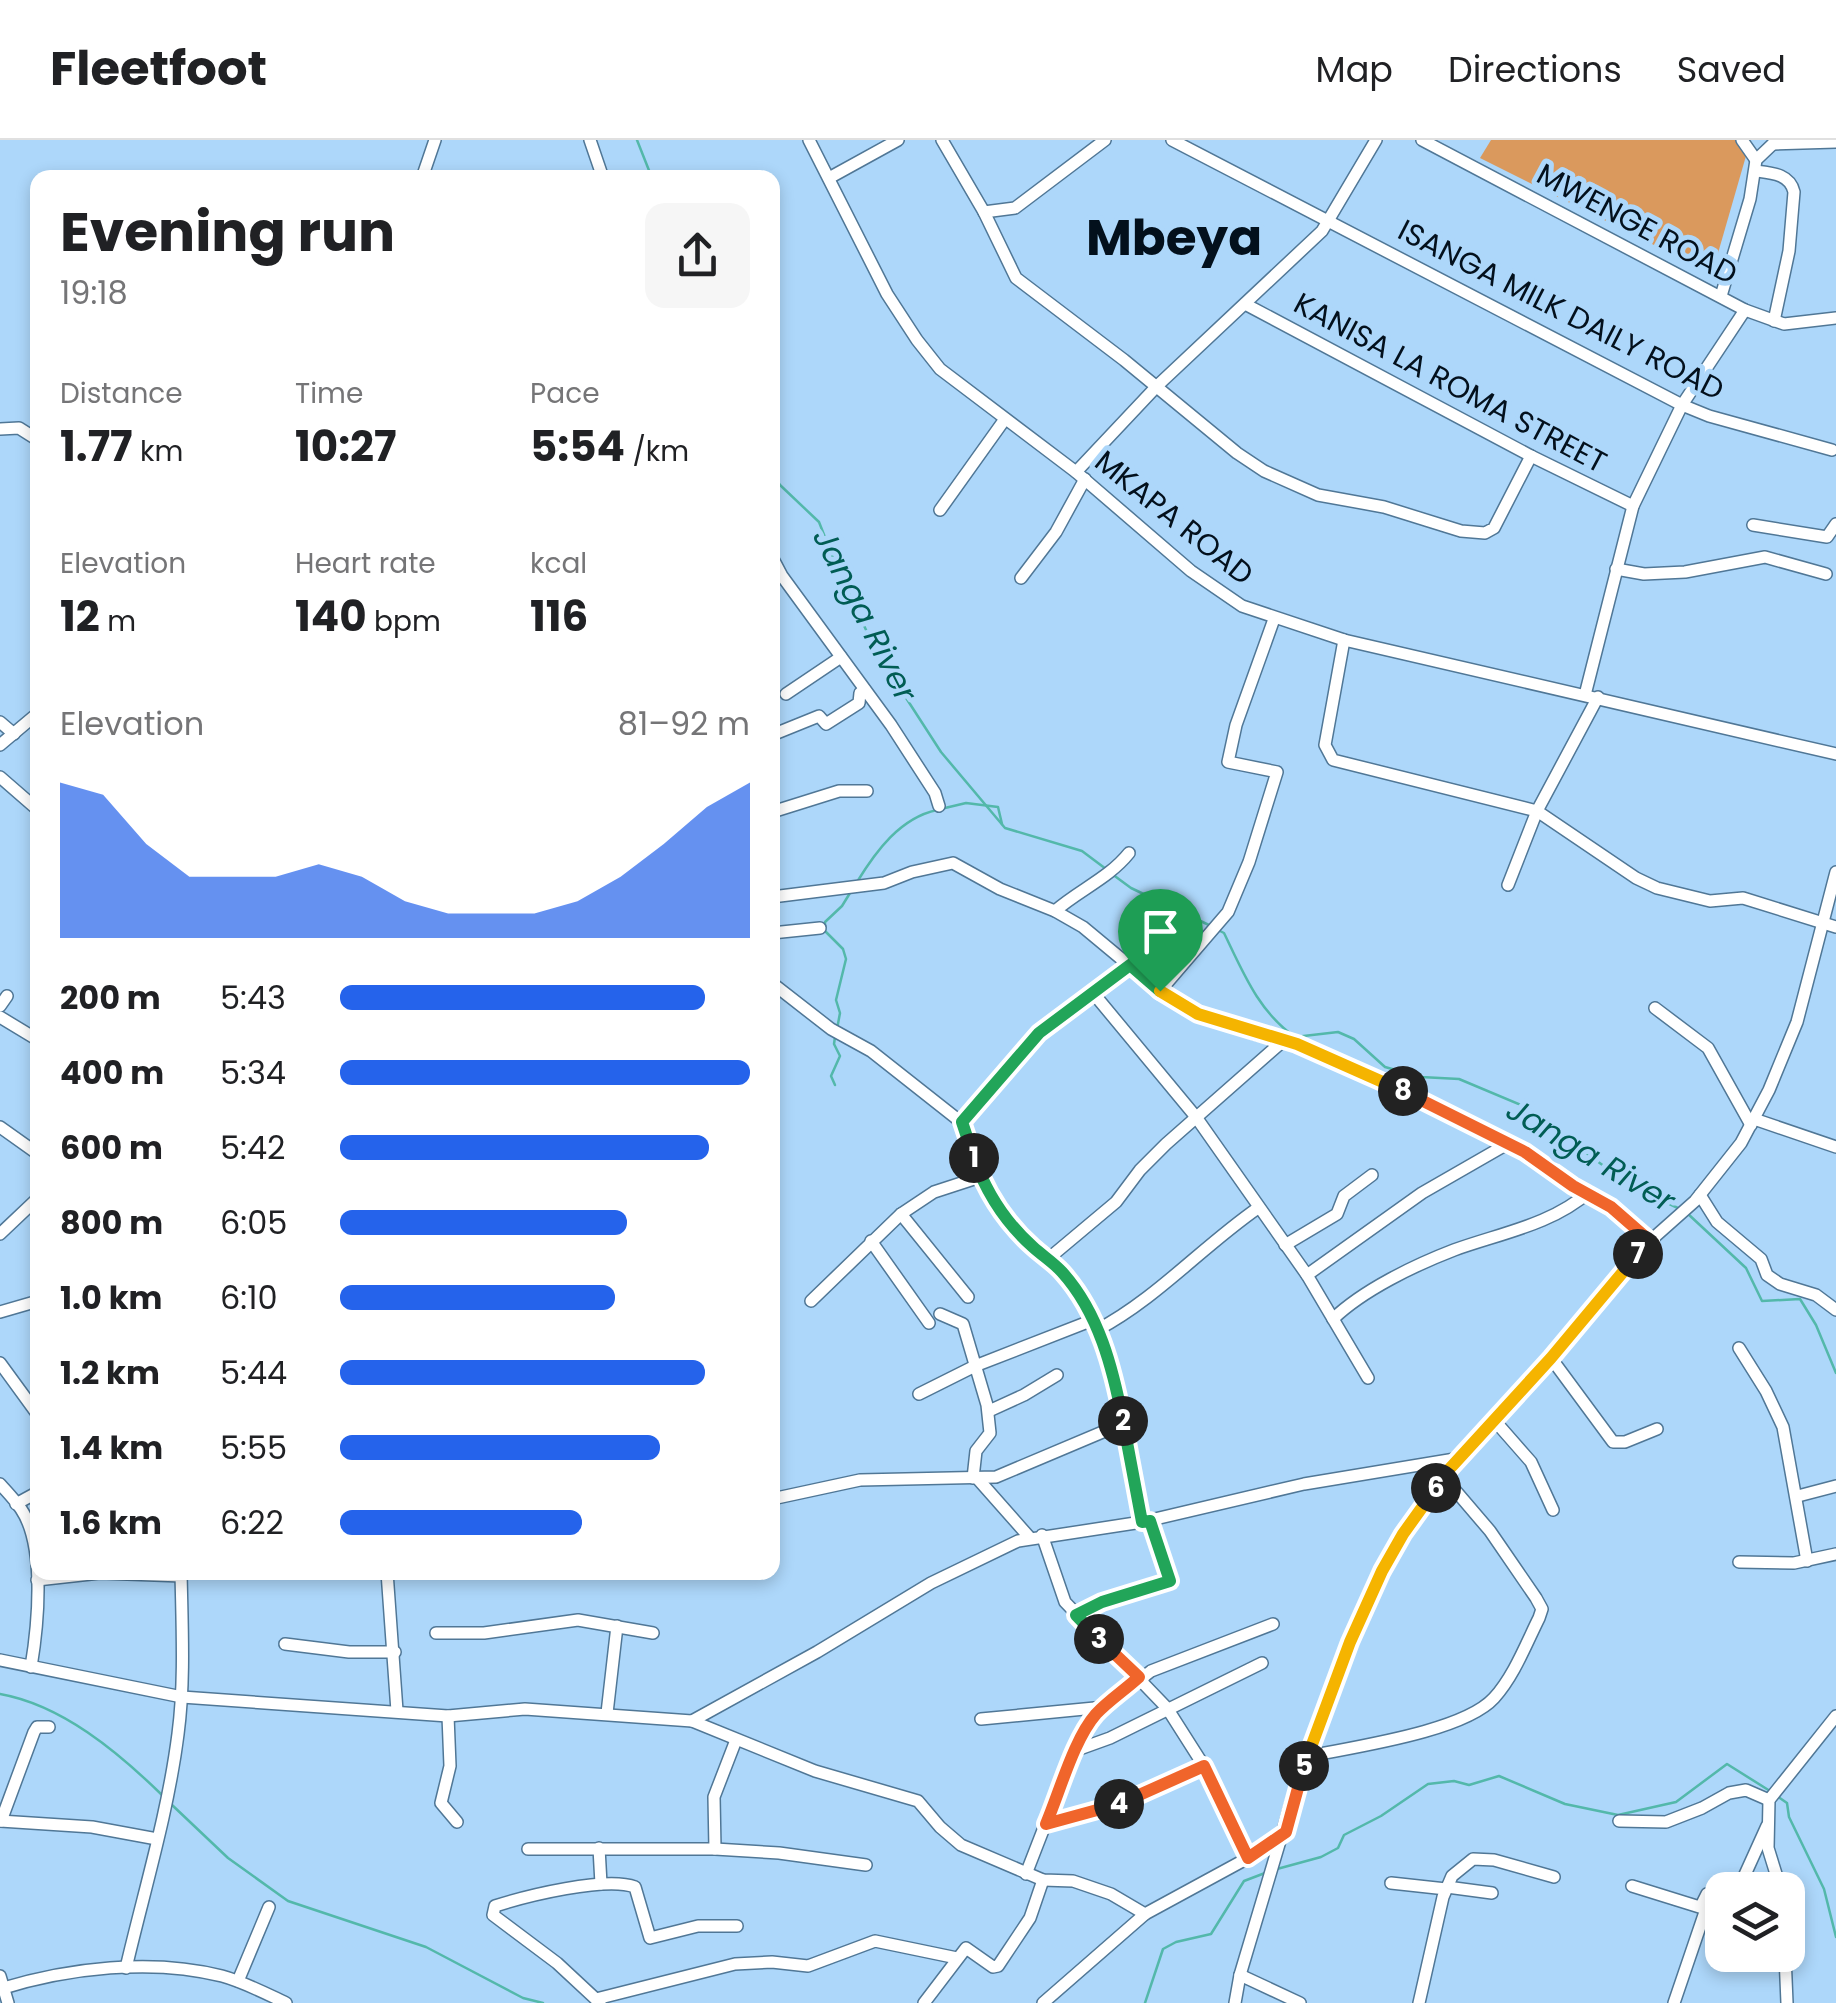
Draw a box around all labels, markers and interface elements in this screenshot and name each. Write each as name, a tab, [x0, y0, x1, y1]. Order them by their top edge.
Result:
text: Fleetfoot	[50, 35, 267, 102]
text: Map	[1316, 45, 1393, 94]
text: Directions	[1448, 45, 1622, 94]
text: Saved	[1677, 45, 1786, 94]
street label: MWENGE ROAD	[1529, 153, 1745, 295]
text: Evening run	[60, 193, 395, 270]
district label: Mbeya	[1086, 202, 1262, 273]
button: share	[645, 203, 750, 308]
street label: ISANGA MILK DAILY ROAD	[1391, 209, 1732, 411]
text: 19:18	[60, 270, 128, 315]
street label: KANISA LA ROMA STREET	[1286, 282, 1614, 483]
text: Distance	[60, 374, 183, 413]
text: Time	[295, 374, 363, 413]
text: Pace	[530, 374, 600, 413]
text: 1.77	[60, 417, 133, 476]
text: 10:27	[295, 417, 397, 476]
text: 5:54	[530, 417, 625, 476]
text: km	[133, 432, 183, 471]
text: /km	[625, 432, 689, 471]
street label: MKAPA ROAD	[1086, 440, 1263, 595]
water label: Janga River	[803, 520, 929, 710]
text: Elevation	[60, 544, 186, 583]
text: Heart rate	[295, 544, 436, 583]
text: kcal	[530, 544, 587, 583]
text: 12	[60, 587, 100, 646]
text: 140	[295, 587, 367, 646]
text: 116	[530, 587, 588, 646]
text: m	[100, 602, 136, 641]
text: bpm	[367, 602, 441, 641]
text: Elevation	[60, 701, 204, 746]
text: 81–92 m	[618, 701, 750, 746]
pin	[1118, 889, 1203, 992]
icon: arrive	[1133, 904, 1188, 959]
text: 200 m	[60, 975, 161, 1020]
text: 5:43	[220, 975, 286, 1020]
text: 400 m	[60, 1050, 164, 1095]
text: 5:34	[220, 1050, 286, 1095]
pin: 8	[1378, 1066, 1428, 1116]
text: 8	[1394, 1071, 1412, 1110]
water label: Janga River	[1499, 1087, 1685, 1223]
text: 600 m	[60, 1125, 163, 1170]
text: 5:42	[220, 1125, 285, 1170]
pin: 1	[949, 1133, 999, 1183]
text: 1	[969, 1138, 979, 1177]
text: 800 m	[60, 1200, 163, 1245]
text: 6:05	[220, 1200, 287, 1245]
pin: 7	[1613, 1229, 1663, 1279]
text: 7	[1631, 1234, 1645, 1273]
text: 1.0 km	[60, 1275, 162, 1320]
text: 6:10	[220, 1275, 277, 1320]
text: 1.2 km	[60, 1350, 160, 1395]
text: 5:44	[220, 1350, 287, 1395]
pin: 2	[1098, 1396, 1148, 1446]
text: 2	[1115, 1401, 1131, 1440]
text: 1.4 km	[60, 1425, 163, 1470]
text: 5:55	[220, 1425, 287, 1470]
pin: 6	[1411, 1463, 1461, 1513]
text: 6	[1427, 1468, 1445, 1507]
text: 1.6 km	[60, 1500, 162, 1545]
text: 6:22	[220, 1500, 284, 1545]
pin: 3	[1074, 1614, 1124, 1664]
text: 3	[1091, 1619, 1107, 1658]
pin: 5	[1279, 1741, 1329, 1791]
text: 5	[1295, 1746, 1313, 1785]
pin: 4	[1094, 1779, 1144, 1829]
text: 4	[1110, 1784, 1128, 1823]
map controls	[1705, 1872, 1805, 1972]
button: layers	[1705, 1872, 1805, 1972]

